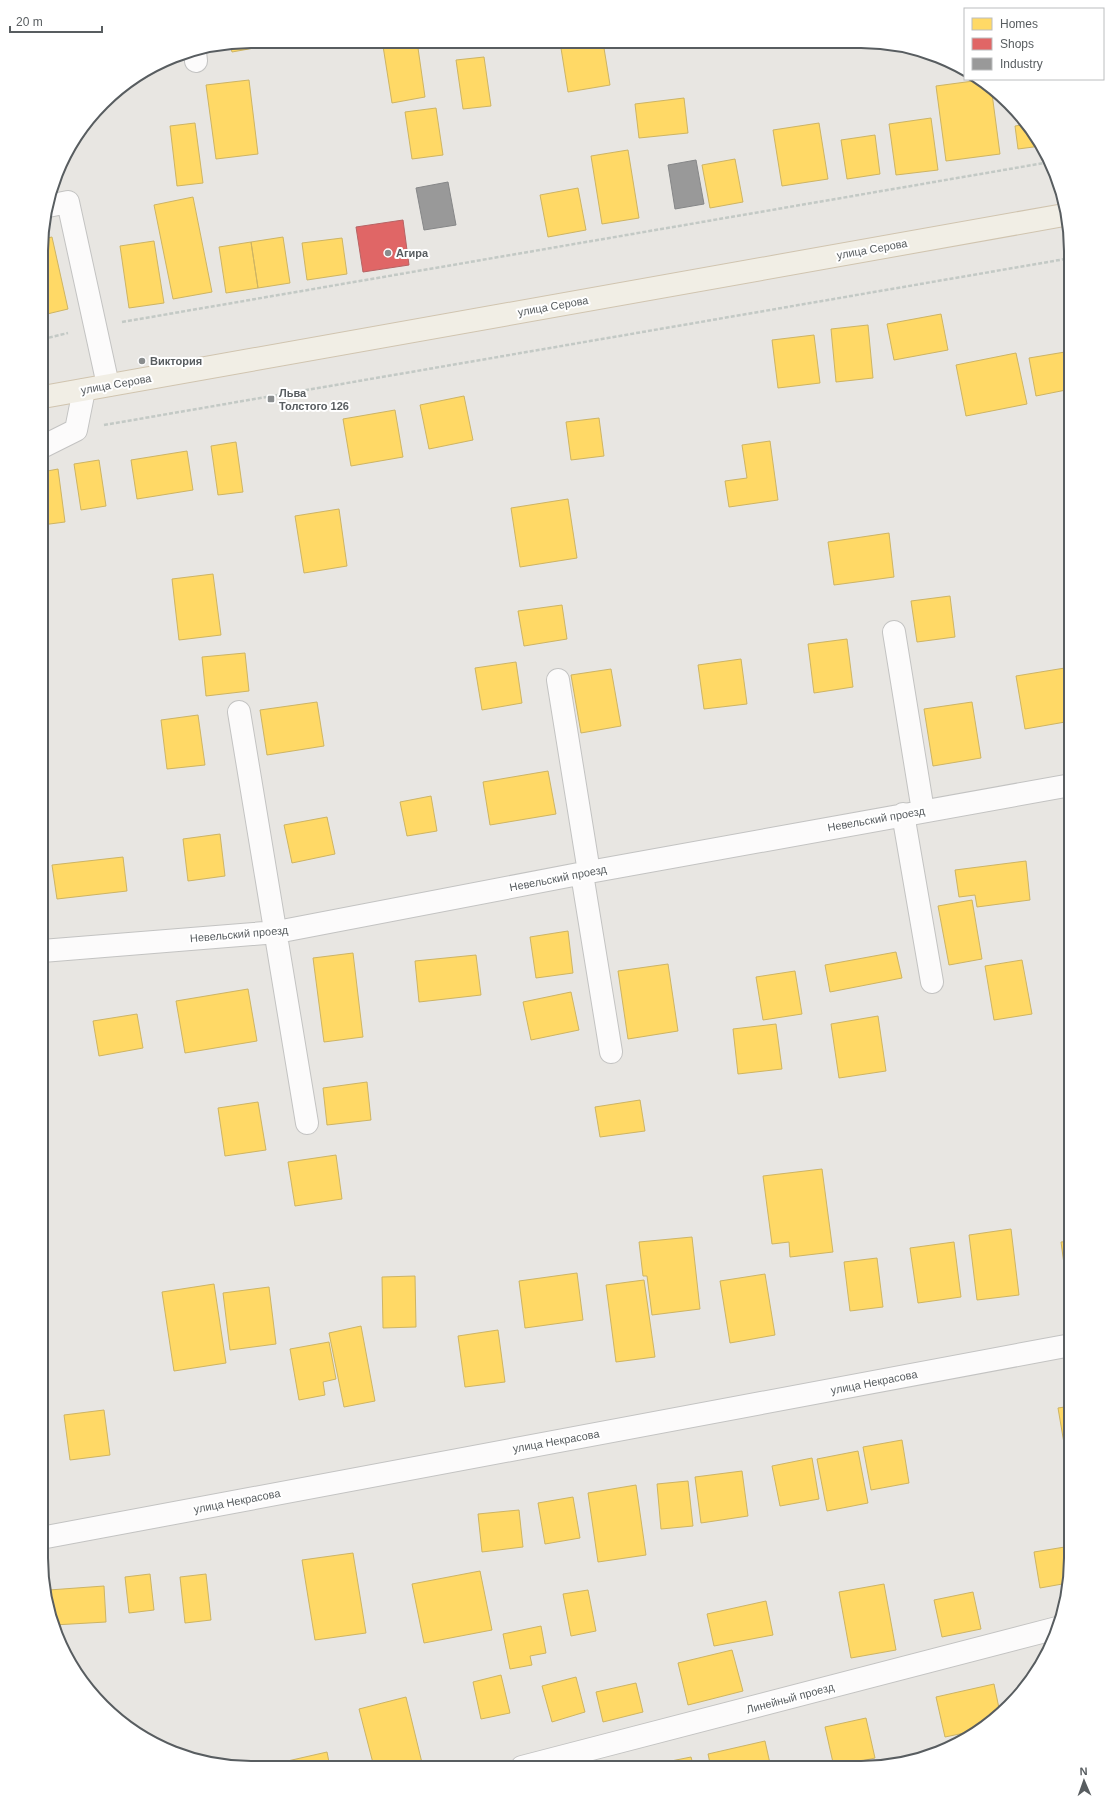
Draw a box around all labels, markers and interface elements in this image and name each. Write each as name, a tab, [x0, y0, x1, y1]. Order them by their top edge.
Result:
scale bar	[10, 8, 102, 34]
legend	[964, 8, 1104, 80]
text: 20 m	[16, 15, 43, 29]
text: Homes	[1000, 17, 1038, 31]
text: Shops	[1000, 37, 1034, 51]
text: Industry	[1000, 57, 1043, 71]
street label: улица Серова	[836, 237, 909, 261]
place label: Агира	[396, 247, 429, 259]
marker: Агира	[383, 248, 393, 258]
street label: улица Серова	[517, 294, 590, 318]
place label: Виктория	[150, 355, 202, 367]
marker: Виктория	[137, 356, 147, 366]
street label: улица Серова	[80, 372, 153, 396]
place label: Льва Толстого 126	[279, 387, 349, 412]
marker: Льва Толстого 126	[266, 394, 276, 404]
street label: Невельский проезд	[826, 804, 926, 833]
street label: Невельский проезд	[508, 863, 608, 893]
street label: Невельский проезд	[189, 924, 289, 944]
street label: улица Некрасова	[830, 1368, 919, 1396]
street label: улица Некрасова	[512, 1427, 601, 1455]
street label: улица Некрасова	[193, 1487, 282, 1515]
street label: Линейный проезд	[745, 1680, 836, 1715]
north arrow	[1064, 1761, 1104, 1801]
text: N	[1079, 1765, 1088, 1777]

